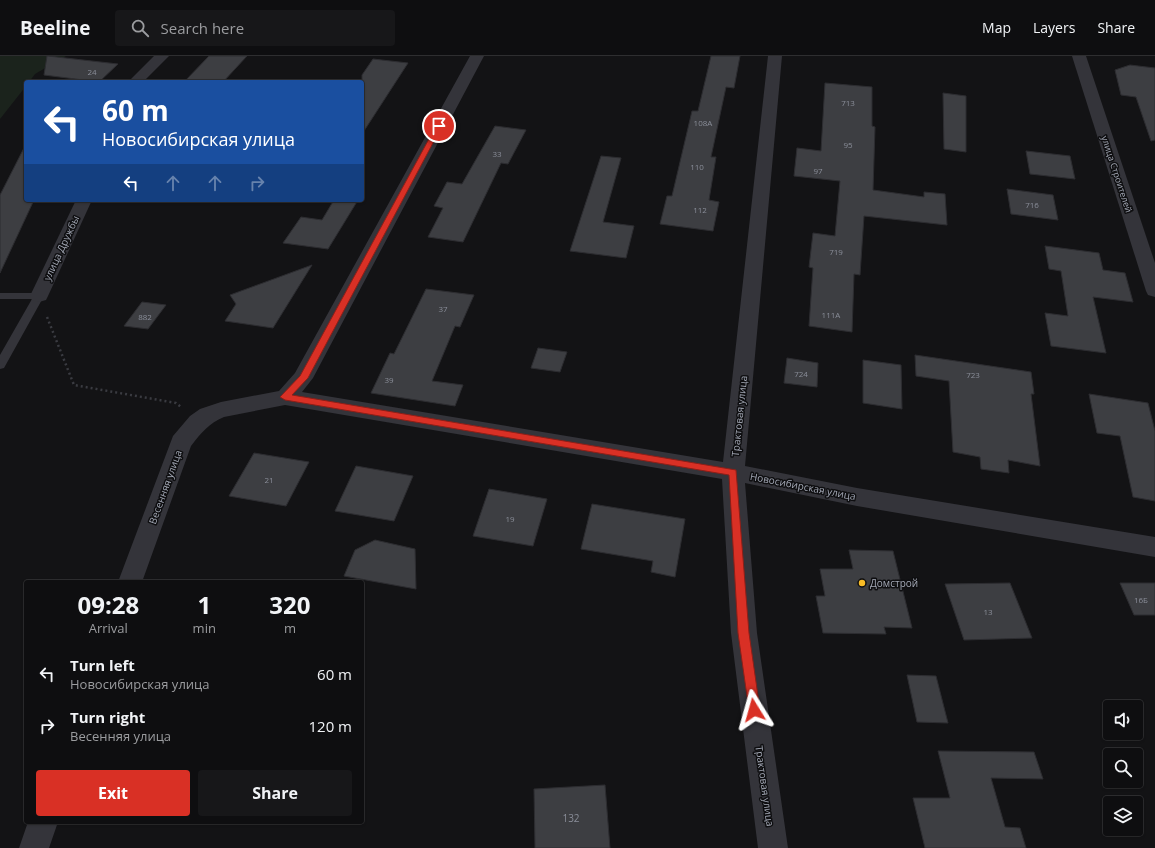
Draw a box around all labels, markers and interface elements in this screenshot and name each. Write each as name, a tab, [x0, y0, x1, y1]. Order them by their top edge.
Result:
search box	[115, 10, 395, 46]
text: Beeline	[20, 15, 91, 41]
icon: search	[129, 17, 151, 39]
text: Search here	[161, 18, 244, 38]
text: Map	[982, 18, 1011, 37]
text: Layers	[1033, 18, 1075, 37]
text: Share	[1097, 18, 1135, 37]
house number: 24	[87, 66, 97, 77]
text: 60 m	[102, 91, 169, 129]
icon: left	[36, 96, 88, 148]
house number: 713	[841, 97, 855, 108]
pin	[422, 109, 456, 143]
icon: arrive	[428, 115, 450, 137]
house number: 108А	[694, 117, 713, 128]
text: Новосибирская улица	[102, 127, 295, 151]
street label: улица Строителей	[1098, 134, 1136, 214]
house number: 95	[843, 139, 853, 150]
house number: 33	[492, 148, 502, 159]
house number: 110	[690, 161, 704, 172]
house number: 97	[813, 165, 823, 176]
icon: left	[120, 172, 142, 194]
icon: ahead	[162, 172, 184, 194]
icon: ahead	[204, 172, 226, 194]
icon: right	[246, 172, 268, 194]
house number: 716	[1025, 199, 1039, 210]
house number: 112	[693, 204, 707, 215]
street label: улица Дружбы	[40, 213, 82, 283]
house number: 719	[829, 246, 843, 257]
house number: 37	[438, 303, 448, 314]
house number: 111А	[822, 309, 841, 320]
house number: 882	[138, 311, 152, 322]
house number: 724	[794, 368, 808, 379]
house number: 723	[966, 369, 980, 380]
house number: 39	[384, 374, 394, 385]
street label: Трактовая улица	[728, 375, 750, 457]
street label: Весенняя улица	[145, 448, 185, 526]
street label: Новосибирская улица	[749, 469, 857, 503]
house number: 21	[264, 474, 274, 485]
house number: 19	[505, 513, 515, 524]
place label: Домстрой	[870, 576, 918, 590]
marker: Домстрой	[857, 578, 867, 588]
text: 09:28	[77, 588, 139, 621]
text: 1	[197, 588, 211, 621]
text: 320	[269, 588, 311, 621]
house number: 16Б	[1134, 594, 1148, 605]
house number: 13	[983, 606, 993, 617]
text: Arrival	[89, 619, 128, 637]
text: min	[193, 619, 216, 637]
text: m	[284, 619, 296, 637]
text: Turn left	[70, 655, 135, 675]
icon: left	[36, 663, 58, 685]
text: 60 m	[317, 664, 352, 684]
text: Новосибирская улица	[70, 675, 209, 693]
position arrow	[733, 689, 775, 731]
map controls	[1103, 700, 1143, 836]
button: sound	[1103, 700, 1143, 740]
text: Turn right	[70, 707, 145, 727]
icon: right	[36, 715, 58, 737]
text: 120 m	[308, 716, 352, 736]
text: Весенняя улица	[70, 727, 171, 745]
street label: Трактовая улица	[752, 745, 778, 827]
button: search	[1103, 748, 1143, 788]
button: Exit	[36, 770, 190, 816]
button: Share	[198, 770, 352, 816]
button: layers	[1103, 796, 1143, 836]
house number: 132	[562, 811, 580, 825]

